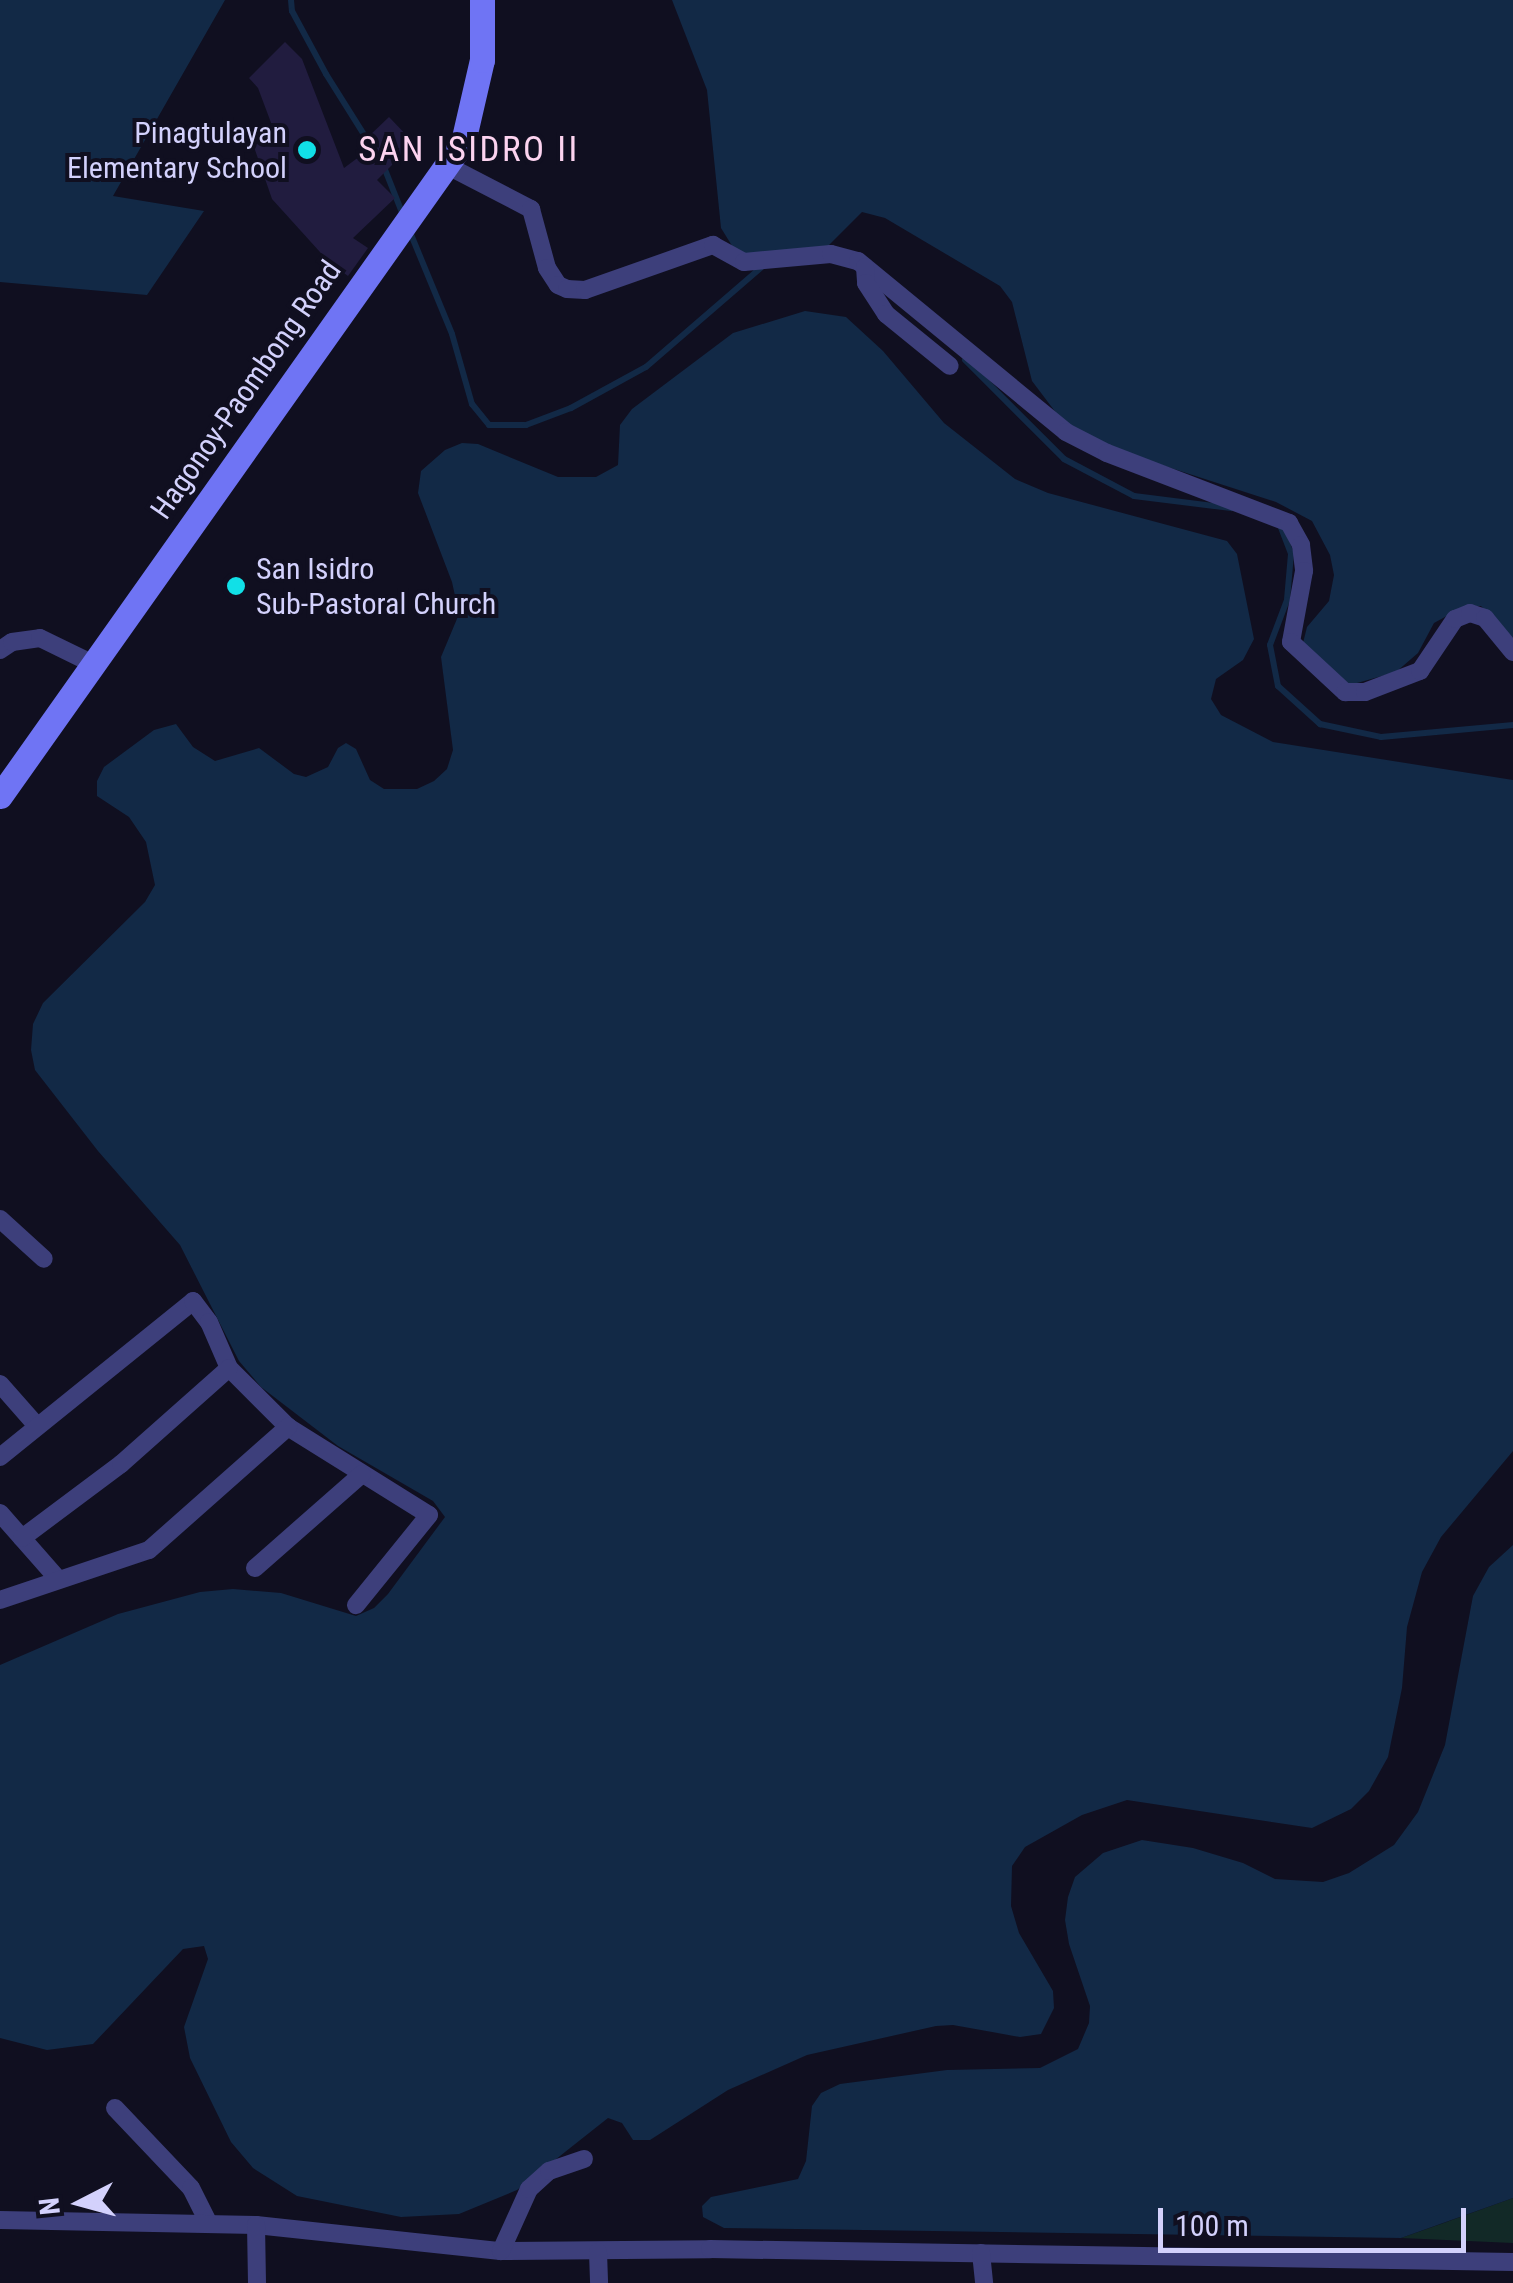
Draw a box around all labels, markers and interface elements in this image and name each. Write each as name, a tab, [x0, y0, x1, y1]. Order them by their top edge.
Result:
place label: Pinagtulayan Elementary School	[67, 115, 287, 186]
district label: SAN ISIDRO II	[358, 129, 580, 171]
marker: Pinagtulayan Elementary School	[296, 139, 318, 161]
street label: Hagonoy-Paombong Road	[143, 254, 349, 526]
place label: San Isidro Sub-Pastoral Church	[256, 551, 496, 622]
marker: San Isidro Sub-Pastoral Church	[225, 575, 247, 597]
north arrow	[30, 2153, 130, 2253]
scale bar	[1163, 2188, 1470, 2250]
text: N	[32, 2196, 67, 2216]
text: 100 m	[1175, 2208, 1249, 2243]

